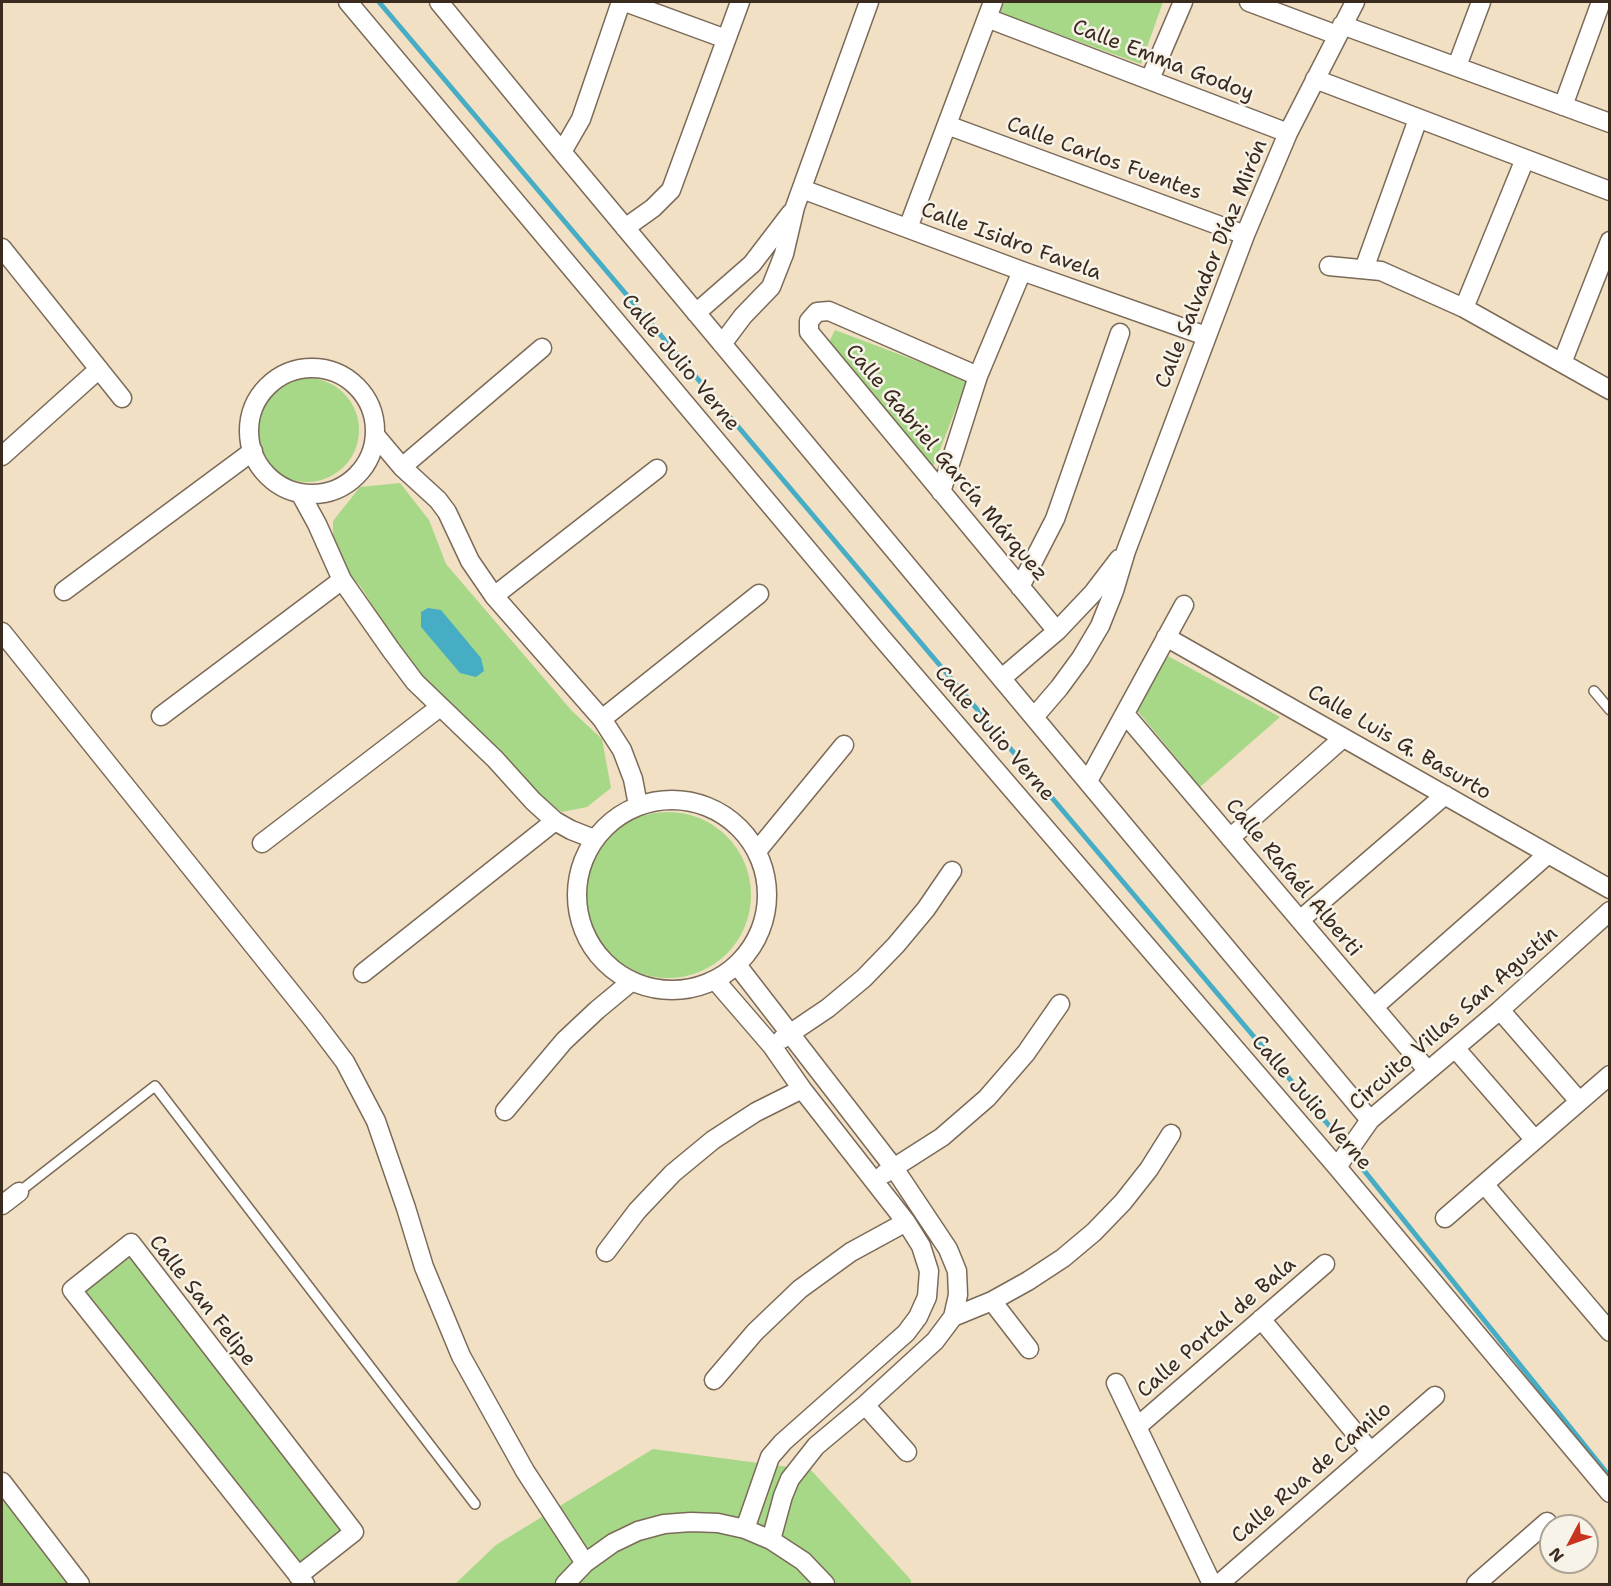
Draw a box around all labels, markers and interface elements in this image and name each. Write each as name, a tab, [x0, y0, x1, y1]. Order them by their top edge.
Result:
street label: Calle Emma Godoy	[1069, 15, 1257, 107]
street label: Calle Carlos Fuentes	[1003, 112, 1205, 206]
street label: Calle Salvador Díaz Mirón	[1150, 136, 1274, 392]
street label: Calle Isidro Favela	[917, 198, 1105, 286]
street label: Calle Julio Verne	[615, 289, 745, 437]
street label: Calle Gabriel García Márquez	[839, 339, 1053, 587]
street label: Calle Julio Verne	[928, 661, 1060, 807]
street label: Calle Luis G. Basurto	[1303, 680, 1495, 806]
street label: Calle Rafaél Alberti	[1220, 794, 1366, 962]
street label: Circuito Villas San Agustín	[1345, 922, 1563, 1116]
street label: Calle Julio Verne	[1245, 1030, 1377, 1176]
street label: Calle San Felipe	[143, 1230, 261, 1372]
street label: Calle Portal de Bala	[1132, 1252, 1302, 1404]
street label: Calle Rua de Camilo	[1227, 1397, 1397, 1549]
north arrow	[1539, 1514, 1599, 1574]
text: N	[1544, 1543, 1569, 1567]

